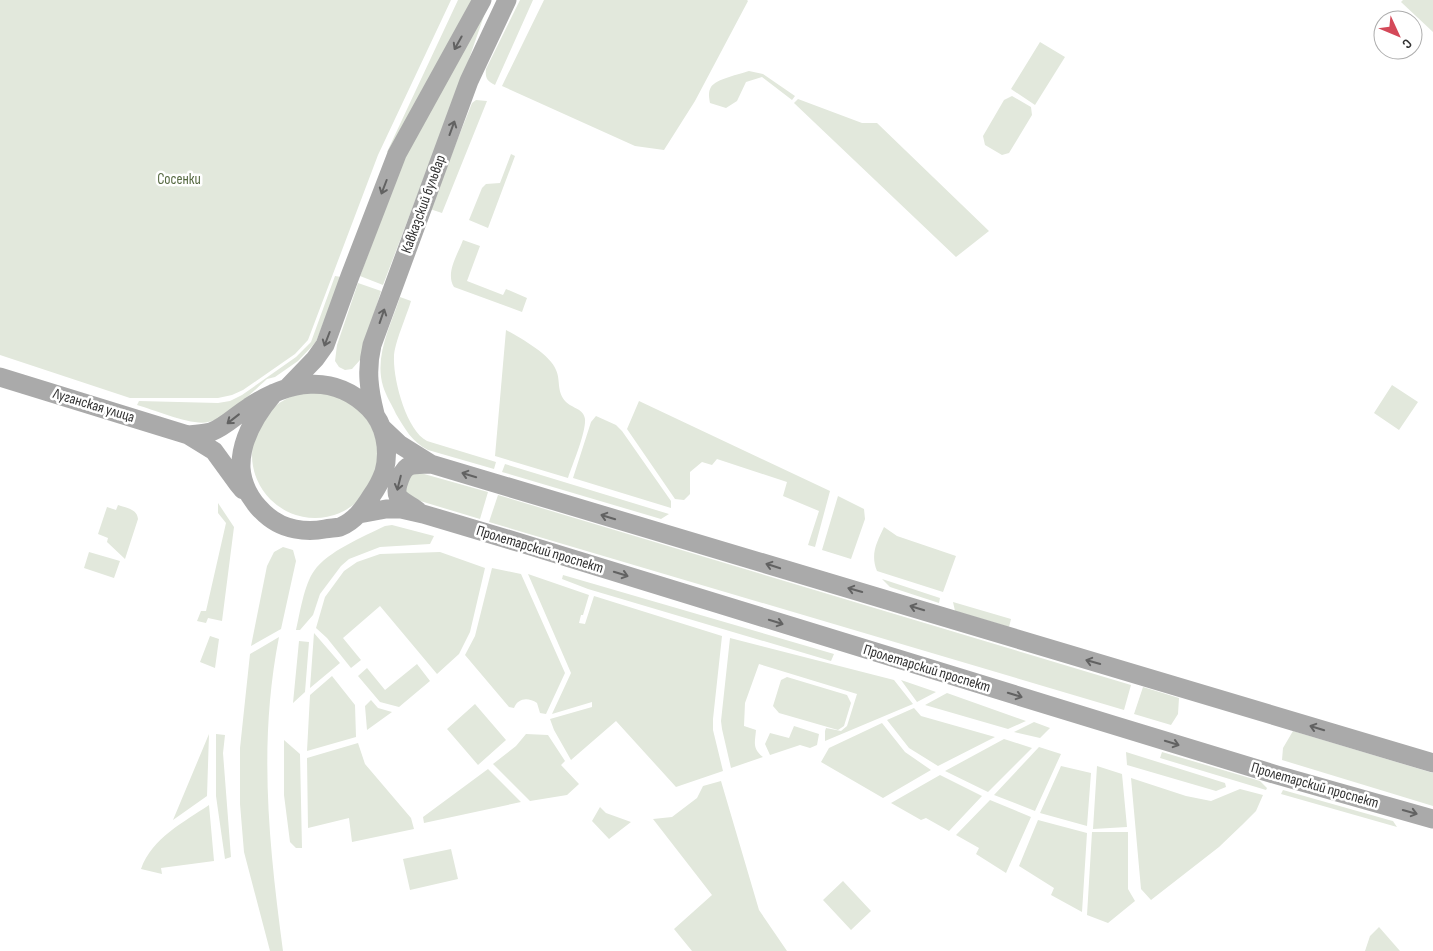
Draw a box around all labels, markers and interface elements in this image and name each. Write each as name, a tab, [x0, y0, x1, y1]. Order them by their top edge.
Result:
north arrow	[1373, 10, 1423, 60]
one-way arrow	[453, 35, 463, 49]
text: С	[1398, 35, 1416, 52]
one-way arrow	[448, 120, 457, 136]
street label: Кавказский бульвар	[397, 152, 450, 256]
park label: Сосенки	[157, 170, 201, 189]
one-way arrow	[379, 178, 388, 194]
one-way arrow	[378, 308, 387, 324]
one-way arrow	[322, 331, 331, 346]
street label: Луганская улица	[50, 384, 137, 427]
one-way arrow	[226, 414, 240, 424]
one-way arrow	[462, 470, 478, 480]
one-way arrow	[394, 475, 403, 491]
one-way arrow	[601, 511, 617, 521]
street label: Пролетарский проспект	[474, 521, 606, 578]
one-way arrow	[766, 560, 782, 570]
one-way arrow	[612, 569, 628, 579]
one-way arrow	[848, 585, 864, 594]
one-way arrow	[909, 603, 925, 613]
one-way arrow	[768, 617, 784, 627]
street label: Пролетарский проспект	[861, 640, 993, 697]
one-way arrow	[1086, 657, 1102, 666]
one-way arrow	[1006, 691, 1022, 701]
one-way arrow	[1309, 722, 1325, 732]
one-way arrow	[1164, 738, 1180, 748]
street label: Пролетарский проспект	[1249, 758, 1381, 813]
one-way arrow	[1401, 807, 1417, 817]

